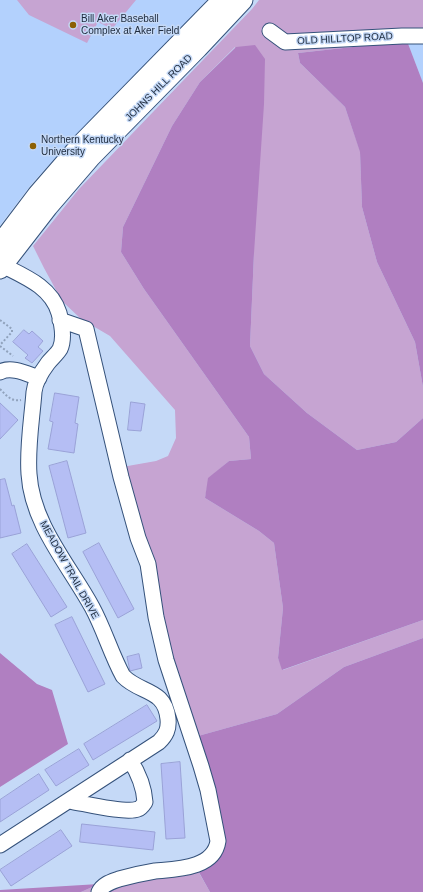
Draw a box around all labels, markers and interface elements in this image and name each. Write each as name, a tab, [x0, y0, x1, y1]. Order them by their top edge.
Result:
place label: Bill Aker Baseball Complex at Aker Field	[81, 13, 179, 36]
marker: Bill Aker Baseball Complex at Aker Field	[68, 20, 78, 30]
street label: OLD HILLTOP ROAD	[297, 31, 393, 47]
street label: JOHNS HILL ROAD	[123, 52, 195, 124]
place label: Northern Kentucky University	[41, 134, 124, 158]
marker: Northern Kentucky University	[28, 141, 38, 151]
street label: MEADOW TRAIL DRIVE	[37, 519, 101, 621]

